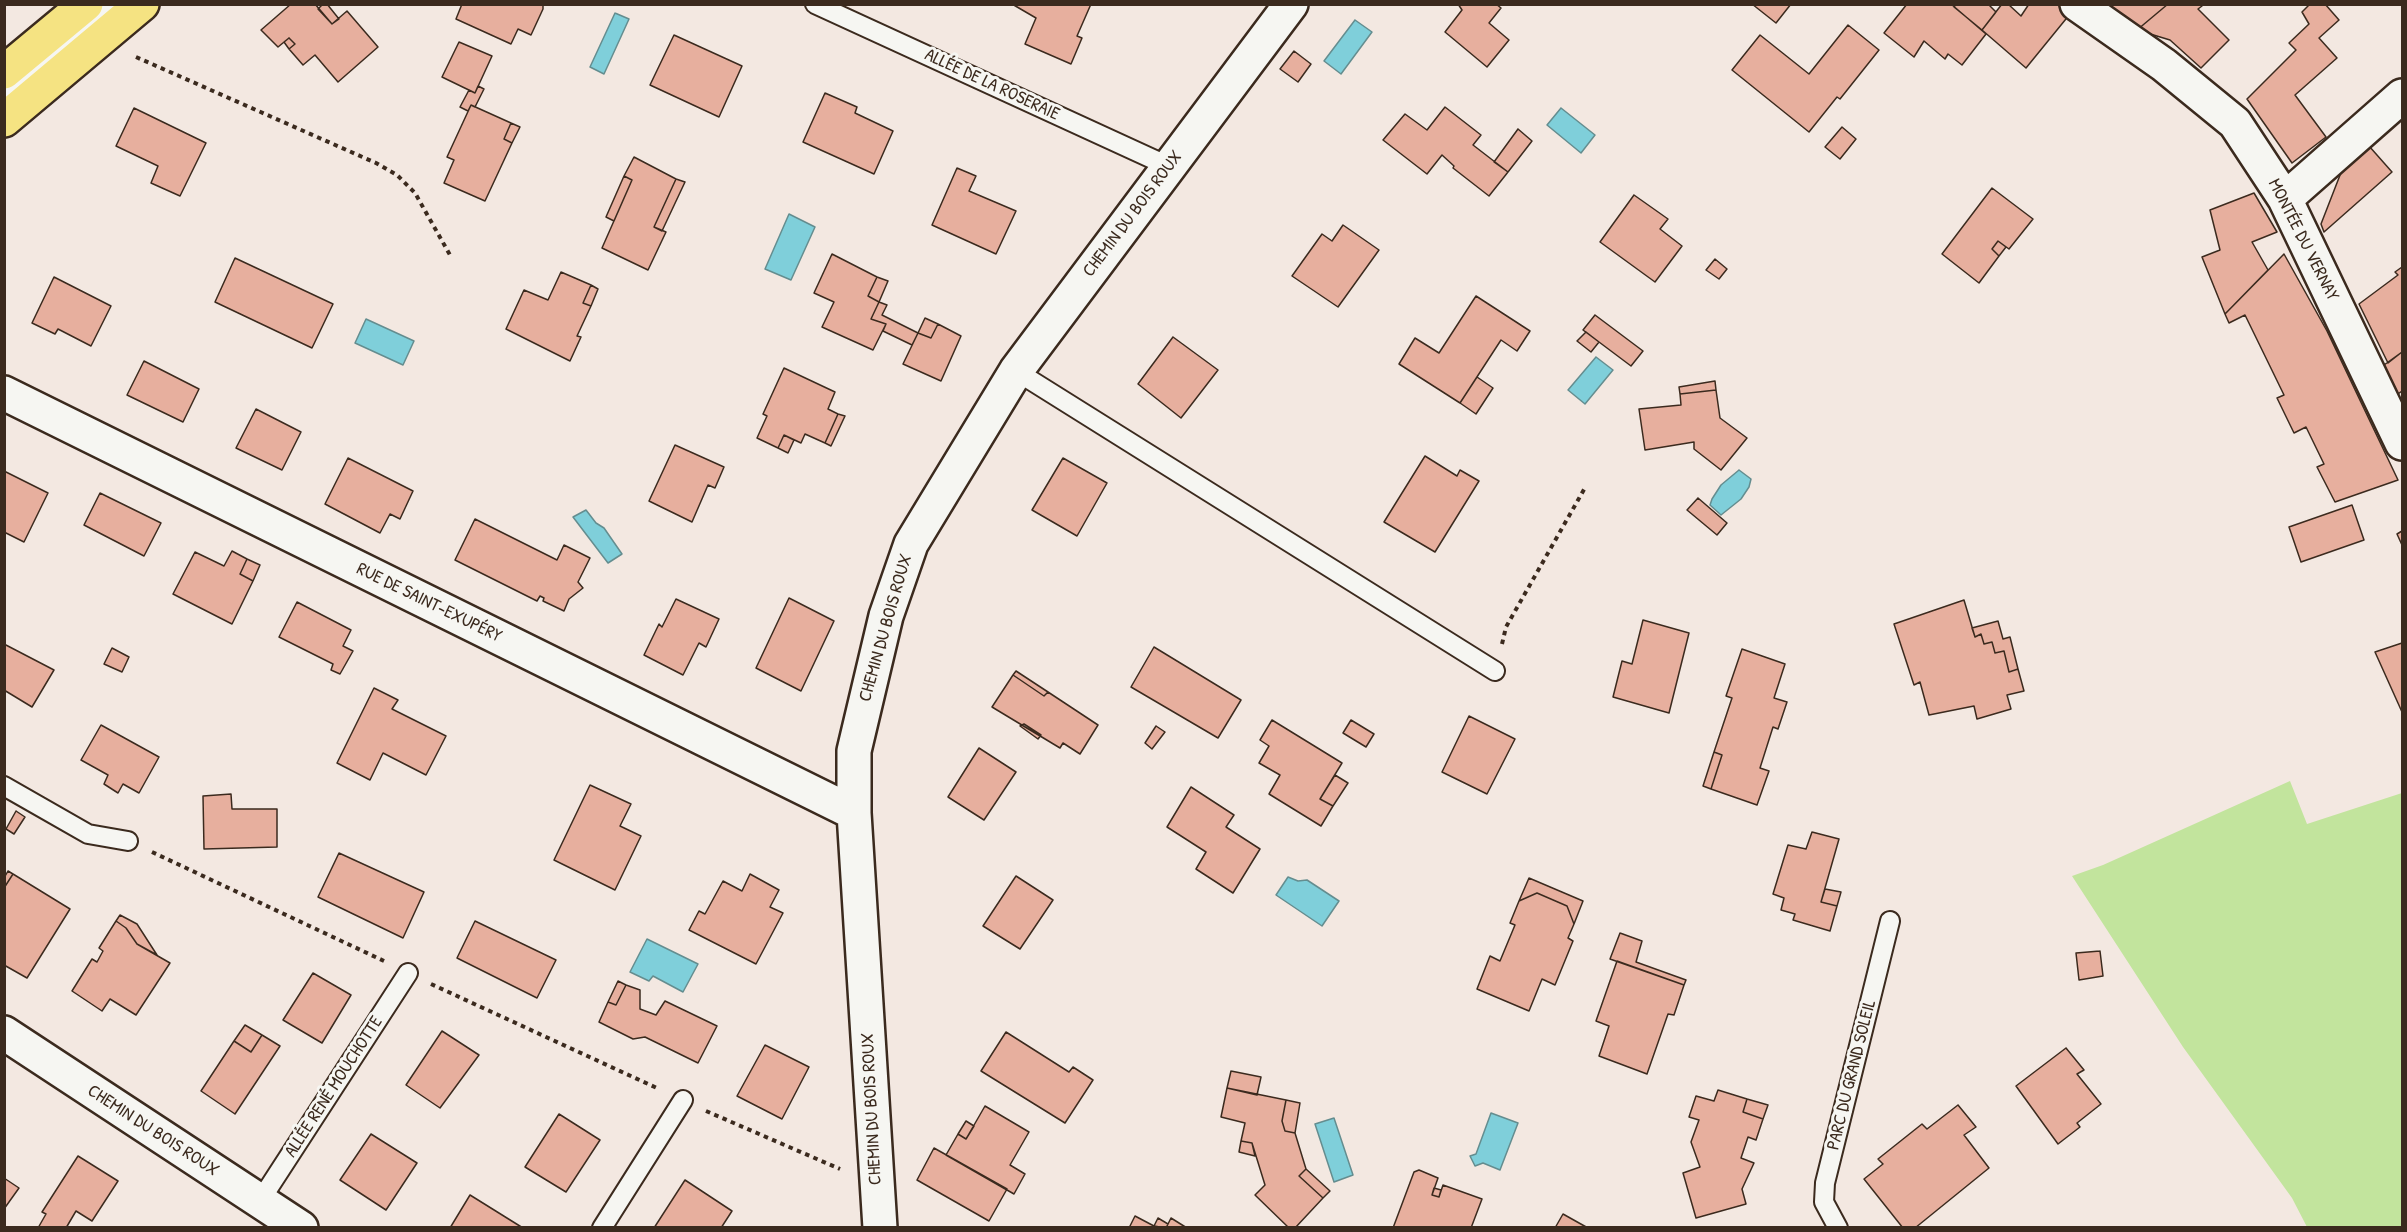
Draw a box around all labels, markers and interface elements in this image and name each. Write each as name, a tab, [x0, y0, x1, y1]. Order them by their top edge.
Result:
street label: ALLÉE DE LA ROSERAIE	[921, 44, 1063, 126]
street label: CHEMIN DU BOIS ROUX	[1079, 147, 1187, 281]
street label: MONTÉE DU VERNAY	[2263, 175, 2343, 305]
street label: CHEMIN DU BOIS ROUX	[855, 552, 917, 704]
street label: RUE DE SAINT-EXUPÉRY	[353, 558, 505, 648]
street label: PARC DU GRAND SOLEIL	[1823, 998, 1881, 1152]
street label: ALLÉE RENÉ MOUCHOTTE	[280, 1012, 388, 1162]
street label: CHEMIN DU BOIS ROUX	[857, 1032, 887, 1186]
street label: CHEMIN DU BOIS ROUX	[83, 1081, 223, 1181]

